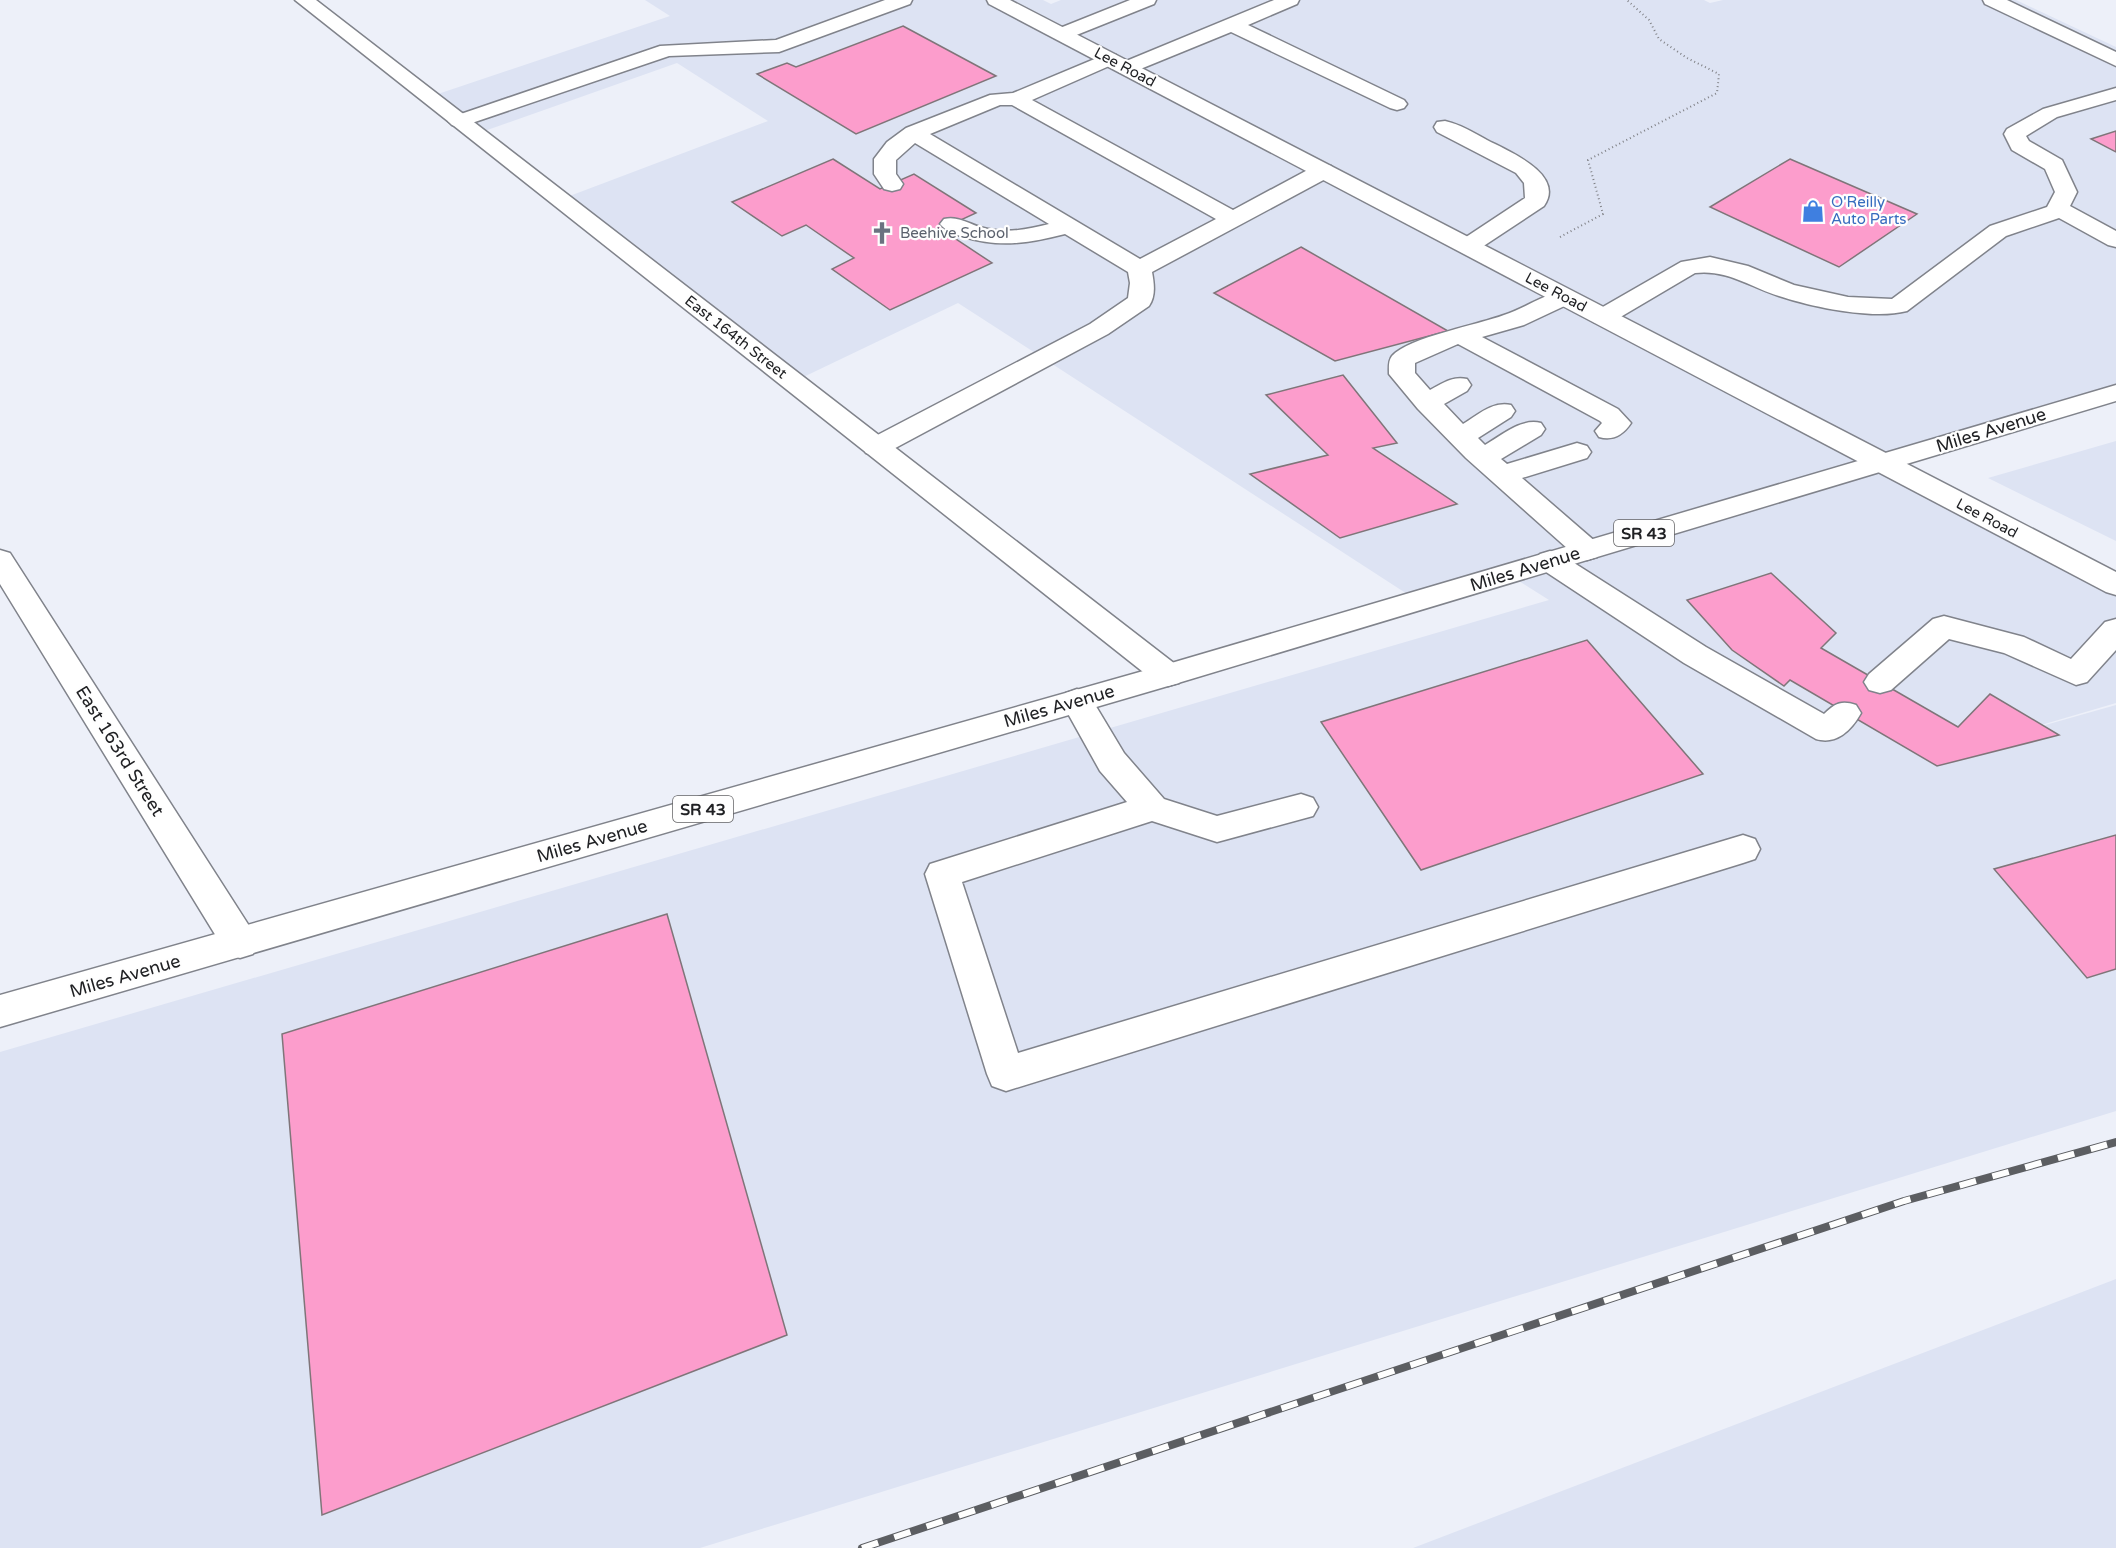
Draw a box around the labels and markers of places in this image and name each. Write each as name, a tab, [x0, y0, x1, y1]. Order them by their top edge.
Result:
place label: O'Reilly Auto Parts	[1831, 193, 1907, 228]
shop icon: O'Reilly Auto Parts	[1800, 198, 1826, 224]
church icon: Beehive School	[869, 220, 895, 246]
place label: Beehive School	[900, 224, 1009, 242]

